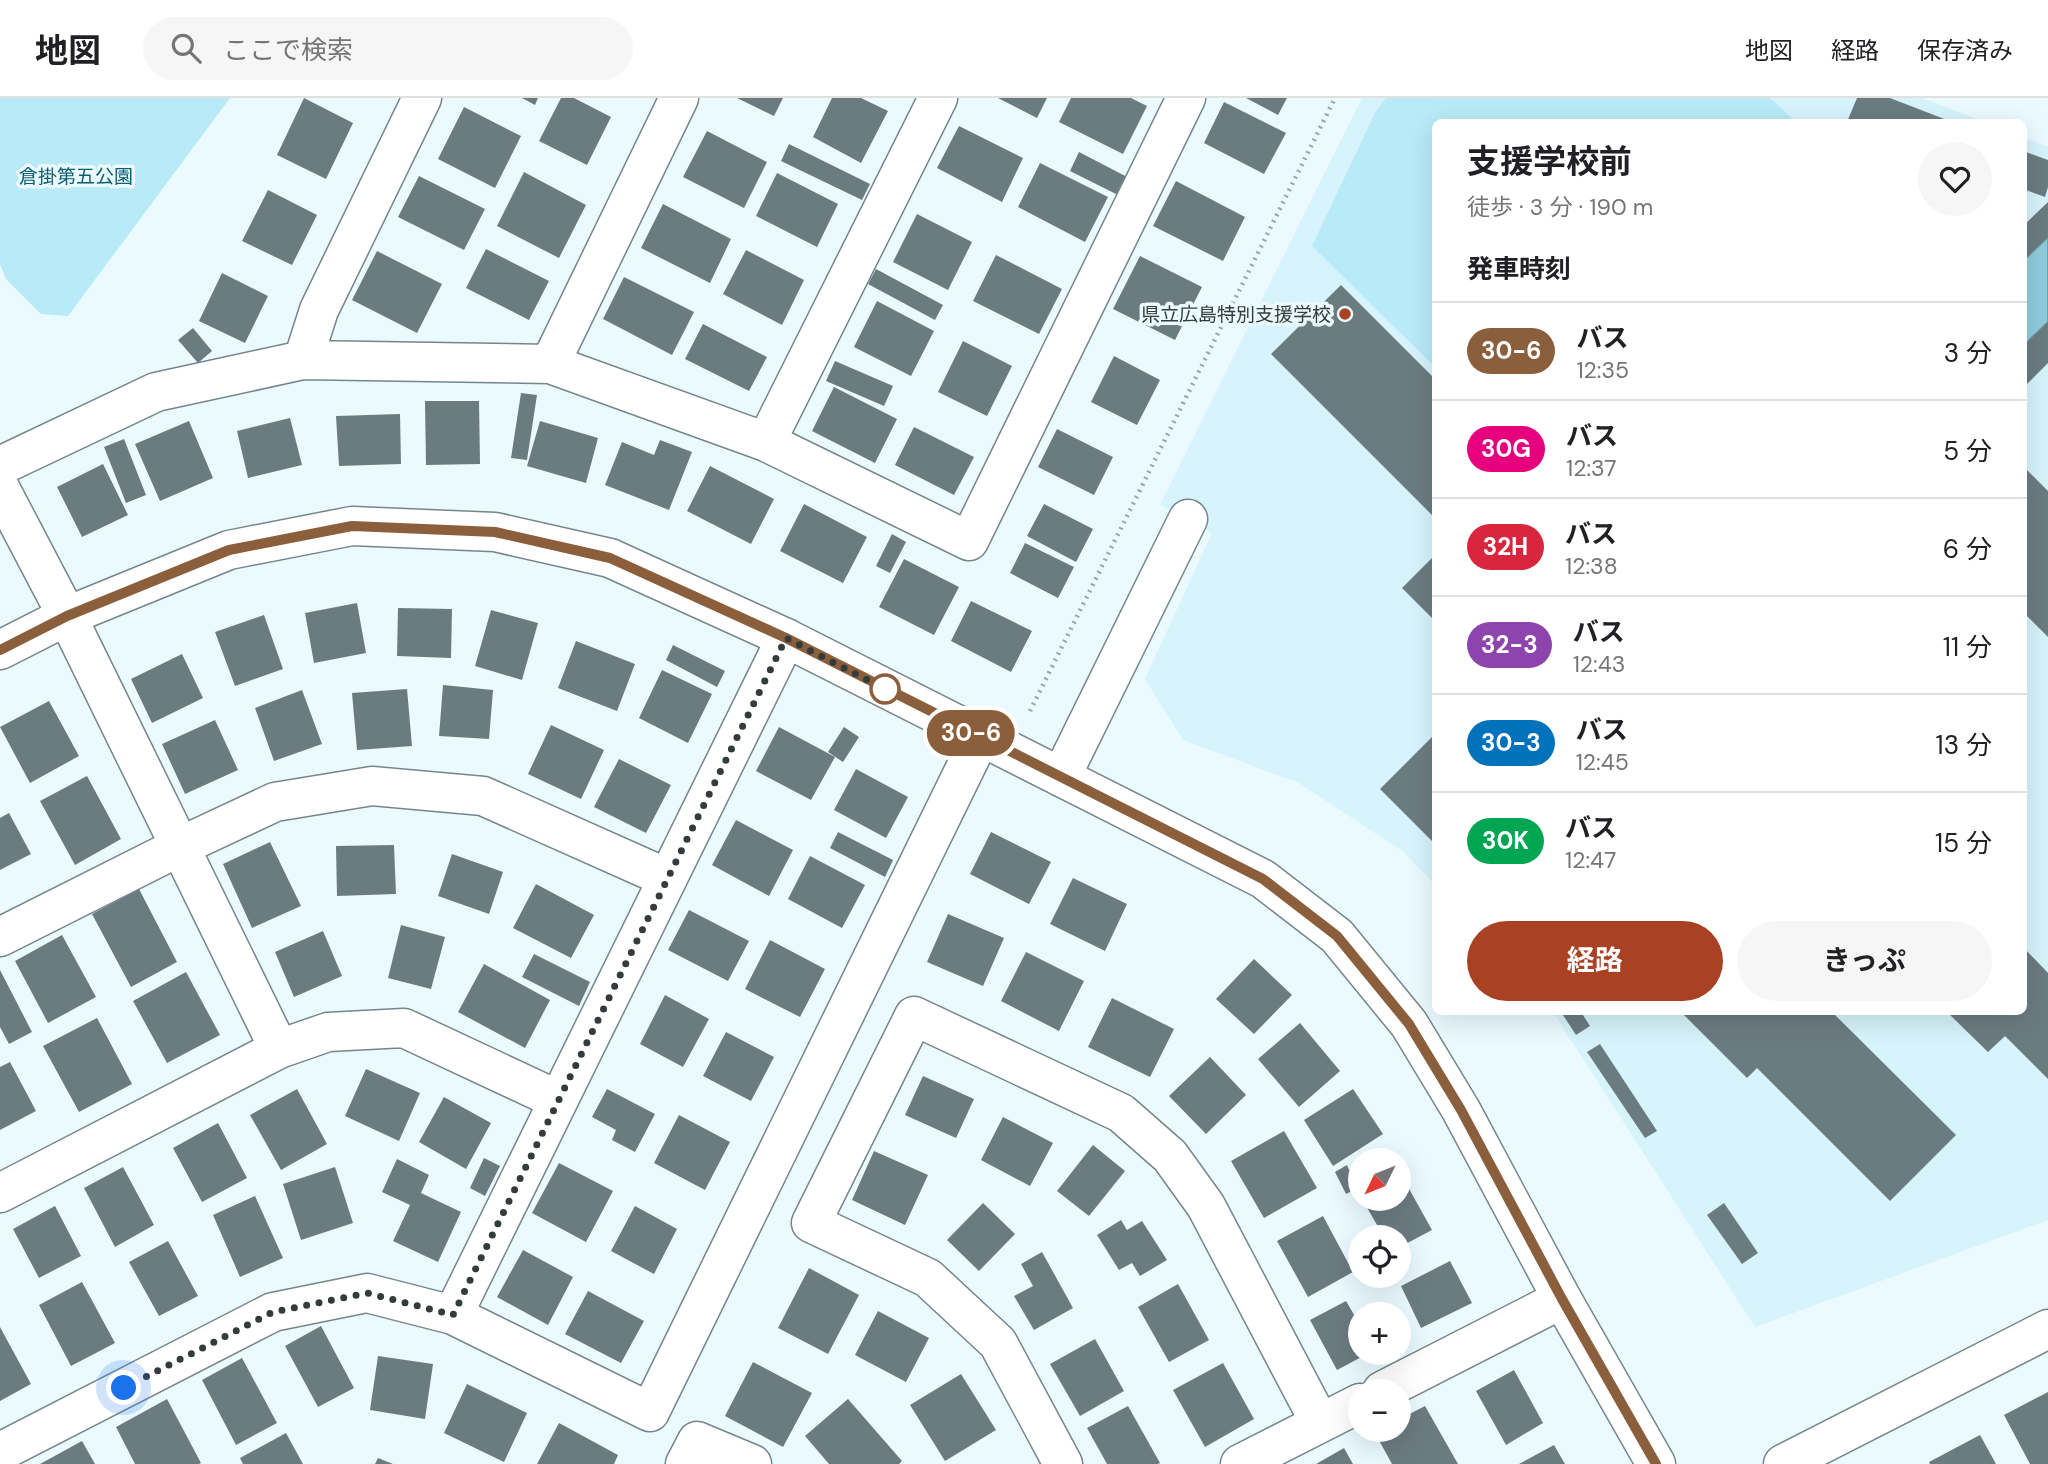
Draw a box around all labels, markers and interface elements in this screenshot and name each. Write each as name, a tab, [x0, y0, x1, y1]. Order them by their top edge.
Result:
search box	[143, 17, 633, 80]
text: 地図	[35, 29, 101, 72]
icon: search	[167, 29, 205, 67]
text: ここで検索	[223, 33, 353, 67]
text: 地図	[1745, 35, 1793, 66]
text: 経路	[1831, 35, 1879, 66]
text: 保存済み	[1917, 35, 2013, 66]
text: 支援学校前	[1467, 140, 1632, 183]
button: heart	[1918, 142, 1992, 216]
park label: 倉掛第五公園	[19, 164, 133, 189]
text: 徒歩 · 3 分 · 190 m	[1467, 192, 1653, 222]
text: 発車時刻	[1467, 252, 1571, 286]
place label: 県立広島特別支援学校	[1141, 302, 1331, 327]
marker: 県立広島特別支援学校	[1337, 306, 1353, 322]
text: バス	[1576, 321, 1628, 355]
text: 30-6	[1481, 335, 1541, 366]
text: 3 分	[1944, 336, 1992, 370]
text: 12:35	[1576, 355, 1629, 385]
text: バス	[1566, 419, 1618, 453]
text: 30G	[1481, 433, 1531, 464]
text: 5 分	[1943, 434, 1992, 468]
text: 12:37	[1566, 453, 1617, 483]
text: バス	[1565, 517, 1617, 551]
text: 32H	[1483, 531, 1528, 562]
text: 6 分	[1943, 532, 1992, 566]
text: 12:38	[1565, 551, 1618, 581]
text: バス	[1573, 615, 1625, 649]
text: 32-3	[1481, 629, 1538, 660]
text: 11 分	[1943, 630, 1992, 664]
text: 12:43	[1573, 649, 1625, 679]
unlabelled marker	[870, 674, 900, 704]
line badge: 30-6	[922, 710, 1020, 756]
text: バス	[1576, 713, 1628, 747]
text: 30-6	[941, 717, 1001, 748]
text: 30-3	[1481, 727, 1541, 758]
text: 13 分	[1936, 728, 1992, 762]
text: 12:45	[1576, 747, 1629, 777]
text: バス	[1565, 811, 1617, 845]
text: 30K	[1482, 825, 1529, 856]
text: 15 分	[1935, 826, 1992, 860]
text: 12:47	[1565, 845, 1616, 875]
button: 経路	[1467, 921, 1723, 1001]
button: きっぷ	[1737, 921, 1992, 1001]
north arrow	[1348, 1148, 1410, 1211]
map controls	[1348, 1148, 1411, 1442]
button: locate	[1348, 1225, 1411, 1288]
button: +	[1348, 1302, 1411, 1365]
your location	[106, 1370, 141, 1405]
button: −	[1348, 1379, 1411, 1442]

